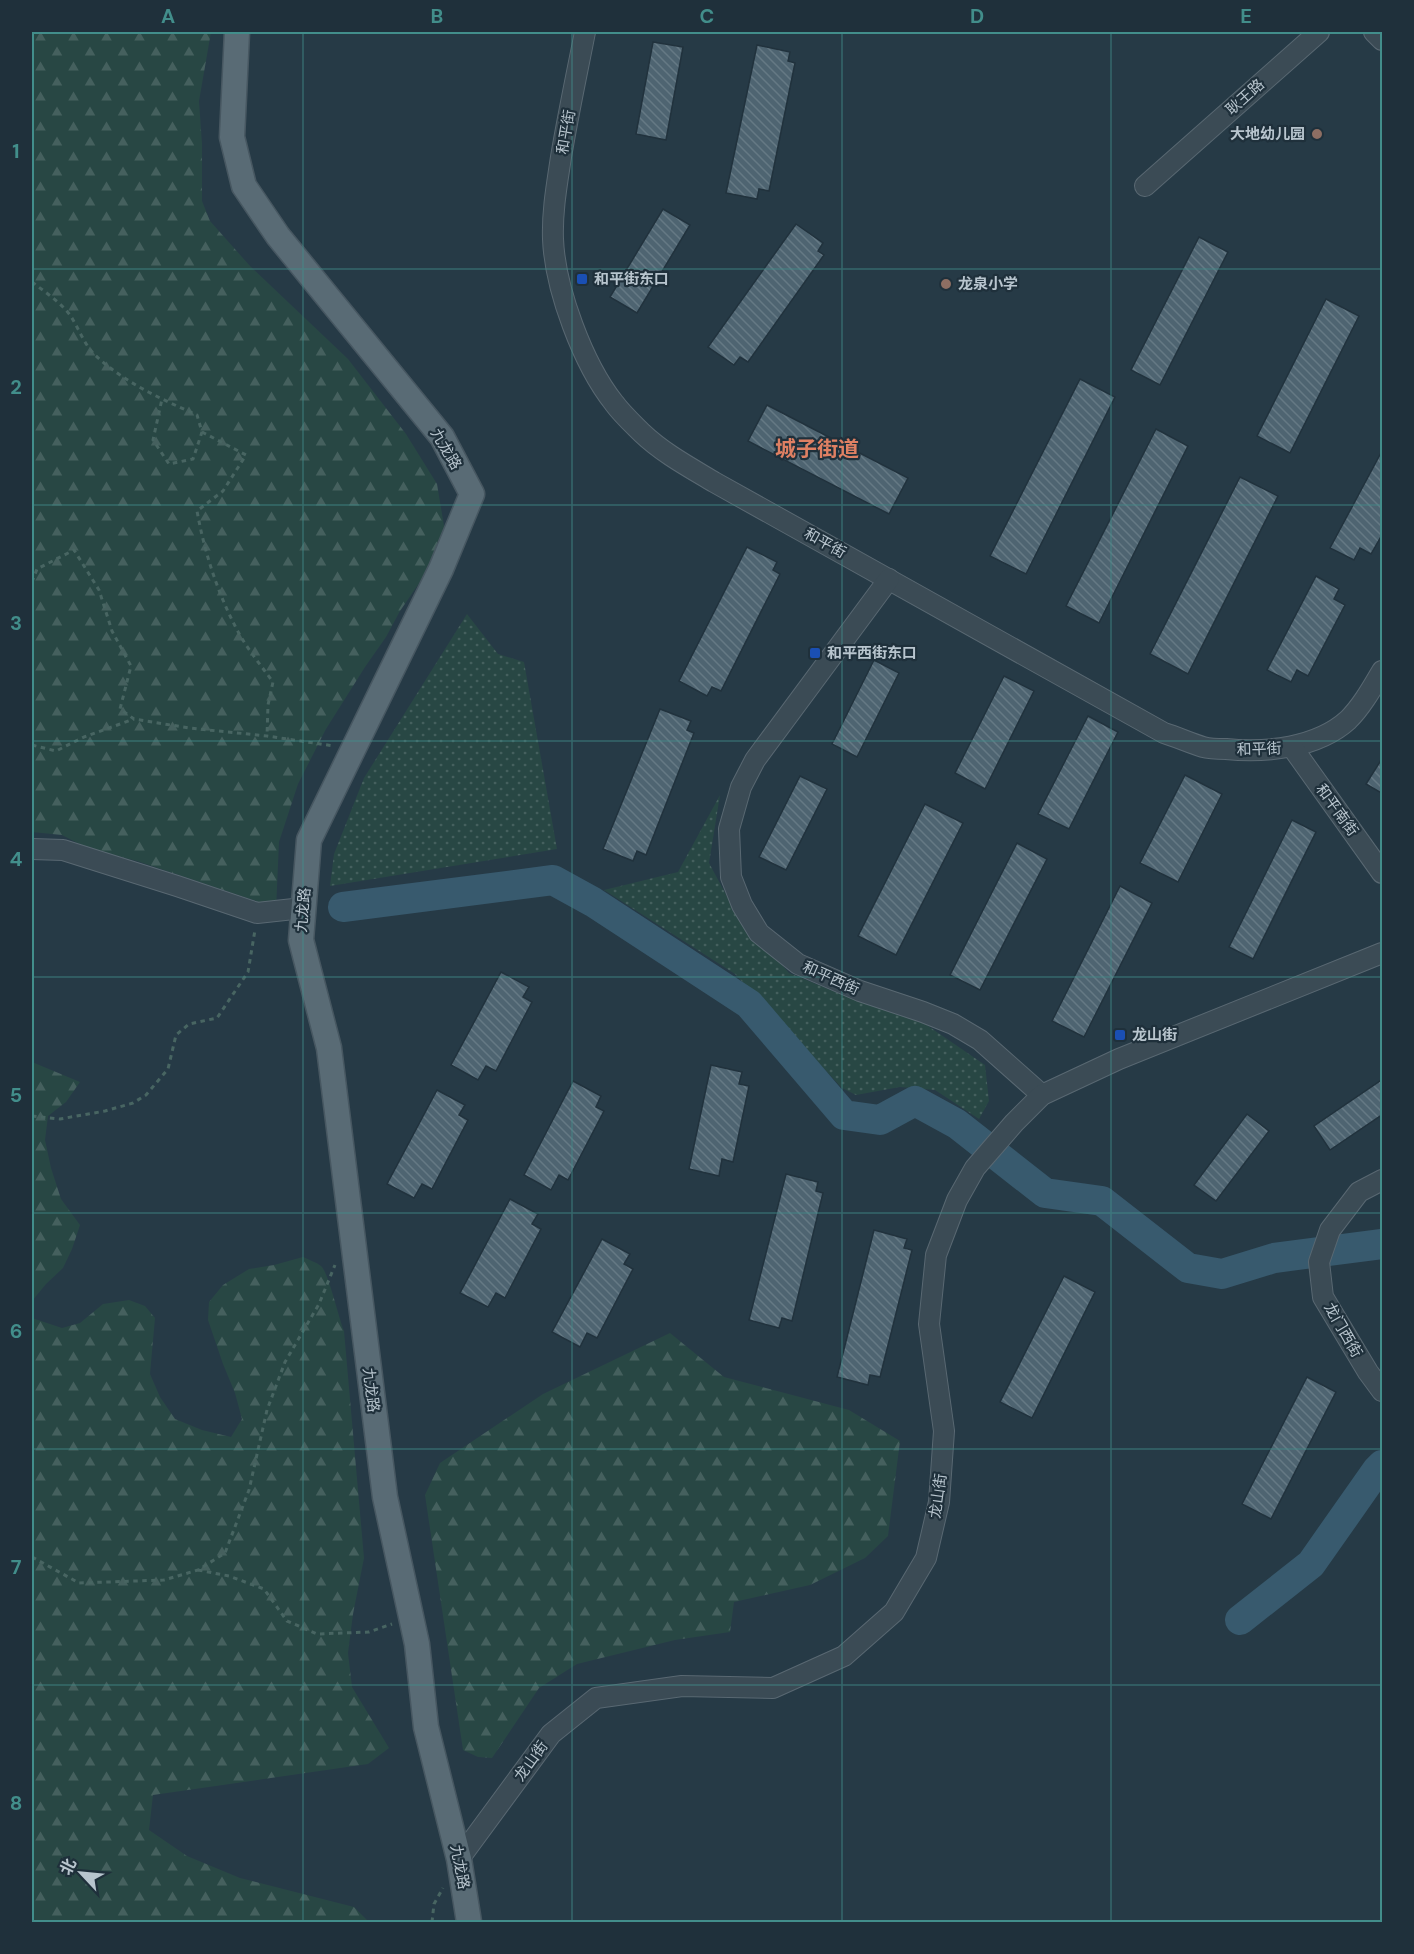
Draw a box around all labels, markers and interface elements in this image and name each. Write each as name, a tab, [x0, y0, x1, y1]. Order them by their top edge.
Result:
text: A	[161, 3, 175, 29]
text: B	[431, 3, 443, 29]
text: C	[700, 3, 714, 29]
text: D	[970, 3, 984, 29]
text: E	[1240, 3, 1252, 29]
street label: 耿王路	[1222, 75, 1268, 119]
street label: 和平街	[552, 108, 580, 156]
place label: 大地幼儿园	[1230, 124, 1305, 144]
marker: 大地幼儿园	[1310, 127, 1324, 141]
text: 1	[12, 138, 20, 164]
place label: 和平街东口	[594, 269, 669, 289]
marker: 和平街东口	[575, 272, 589, 286]
place label: 龙泉小学	[958, 274, 1018, 294]
marker: 龙泉小学	[939, 277, 953, 291]
text: 2	[10, 374, 22, 400]
street label: 九龙路	[426, 425, 466, 473]
district label: 城子街道	[775, 435, 859, 463]
street label: 和平街	[800, 523, 850, 563]
text: 3	[10, 610, 22, 636]
place label: 和平西街东口	[827, 643, 917, 663]
marker: 和平西街东口	[808, 646, 822, 660]
street label: 和平街	[1236, 738, 1282, 760]
street label: 和平南街	[1311, 780, 1363, 840]
text: 4	[10, 846, 23, 872]
street label: 九龙路	[291, 887, 315, 933]
street label: 和平西街	[800, 957, 862, 999]
place label: 龙山街	[1132, 1025, 1177, 1045]
marker: 龙山街	[1113, 1028, 1127, 1042]
text: 5	[10, 1082, 22, 1108]
street label: 龙门西街	[1319, 1299, 1367, 1361]
text: 6	[10, 1318, 22, 1344]
street label: 九龙路	[358, 1366, 384, 1414]
street label: 龙山街	[925, 1472, 951, 1520]
text: 7	[11, 1554, 22, 1580]
street label: 龙山街	[510, 1737, 552, 1785]
text: 8	[10, 1790, 22, 1816]
north arrow	[51, 1843, 111, 1903]
street label: 九龙路	[446, 1843, 474, 1891]
text: 北	[55, 1855, 81, 1878]

